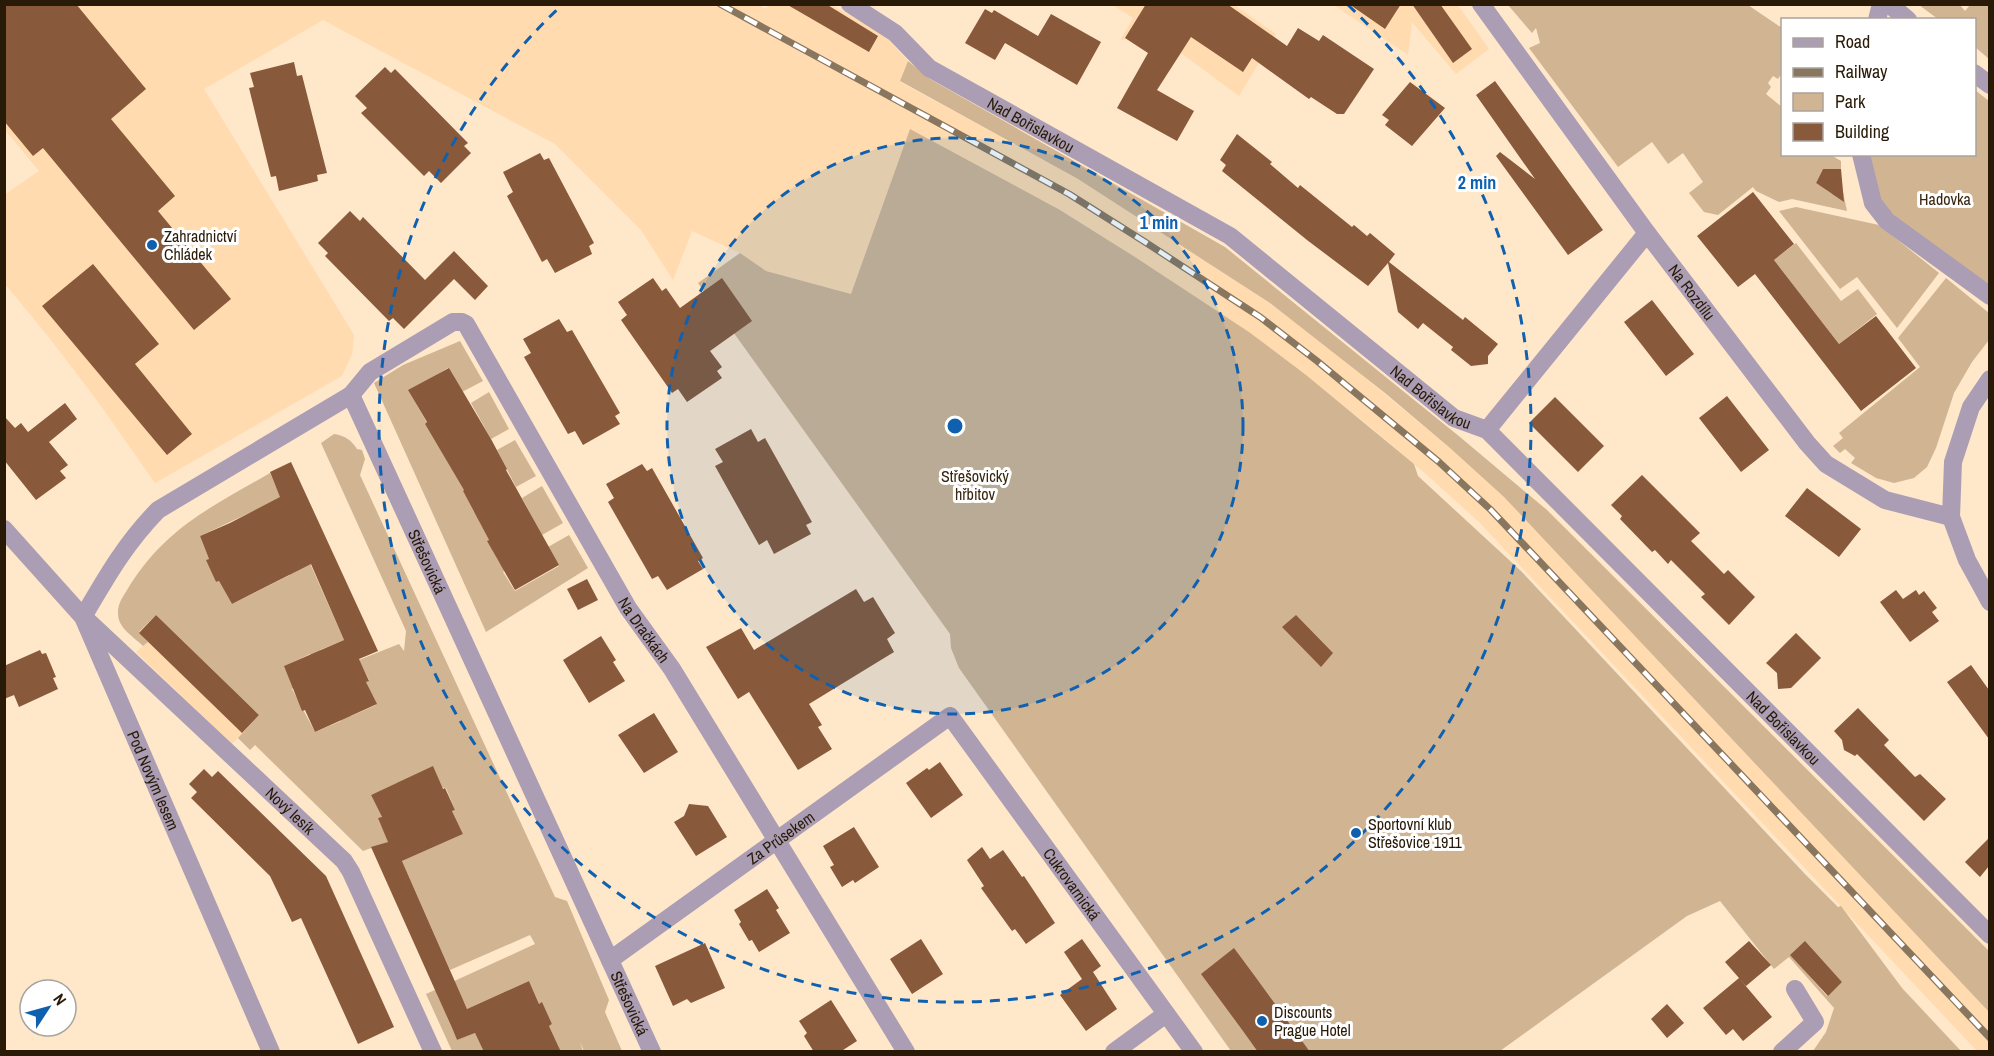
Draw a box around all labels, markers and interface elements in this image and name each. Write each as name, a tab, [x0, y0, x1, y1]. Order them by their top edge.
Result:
legend	[1781, 18, 1976, 156]
text: Road	[1835, 29, 1870, 54]
text: Railway	[1835, 59, 1888, 84]
text: Park	[1835, 89, 1866, 114]
street label: Nad Bořislavkou	[983, 92, 1078, 158]
text: Building	[1835, 119, 1890, 144]
text: 2 min	[1458, 170, 1496, 195]
park label: Hadovka	[1919, 188, 1972, 210]
text: 1 min	[1140, 210, 1178, 235]
place label: Zahradnictví Chládek	[164, 225, 237, 265]
marker: Zahradnictví Chládek	[145, 238, 159, 252]
street label: Na Rozdílu	[1664, 259, 1720, 324]
street label: Nad Bořislavkou	[1386, 360, 1474, 434]
centre of rings	[945, 416, 965, 436]
park label: Střešovický hřbitov	[941, 465, 1009, 505]
street label: Střešovická	[403, 526, 452, 598]
street label: Na Dračkách	[613, 593, 675, 667]
street label: Nad Bořislavkou	[1742, 686, 1825, 770]
street label: Pod Novým lesem	[122, 727, 185, 833]
street label: Nový lesík	[261, 782, 320, 840]
street label: Za Průsekem	[742, 806, 819, 869]
place label: Sportovní klub Střešovice 1911	[1368, 813, 1463, 853]
marker: Sportovní klub Střešovice 1911	[1349, 826, 1363, 840]
street label: Cukrovarnická	[1038, 843, 1106, 925]
street label: Střešovická	[605, 967, 654, 1040]
north arrow	[18, 978, 78, 1038]
text: N	[48, 989, 72, 1009]
place label: Discounts Prague Hotel	[1274, 1001, 1351, 1041]
marker: Discounts Prague Hotel	[1255, 1014, 1269, 1028]

